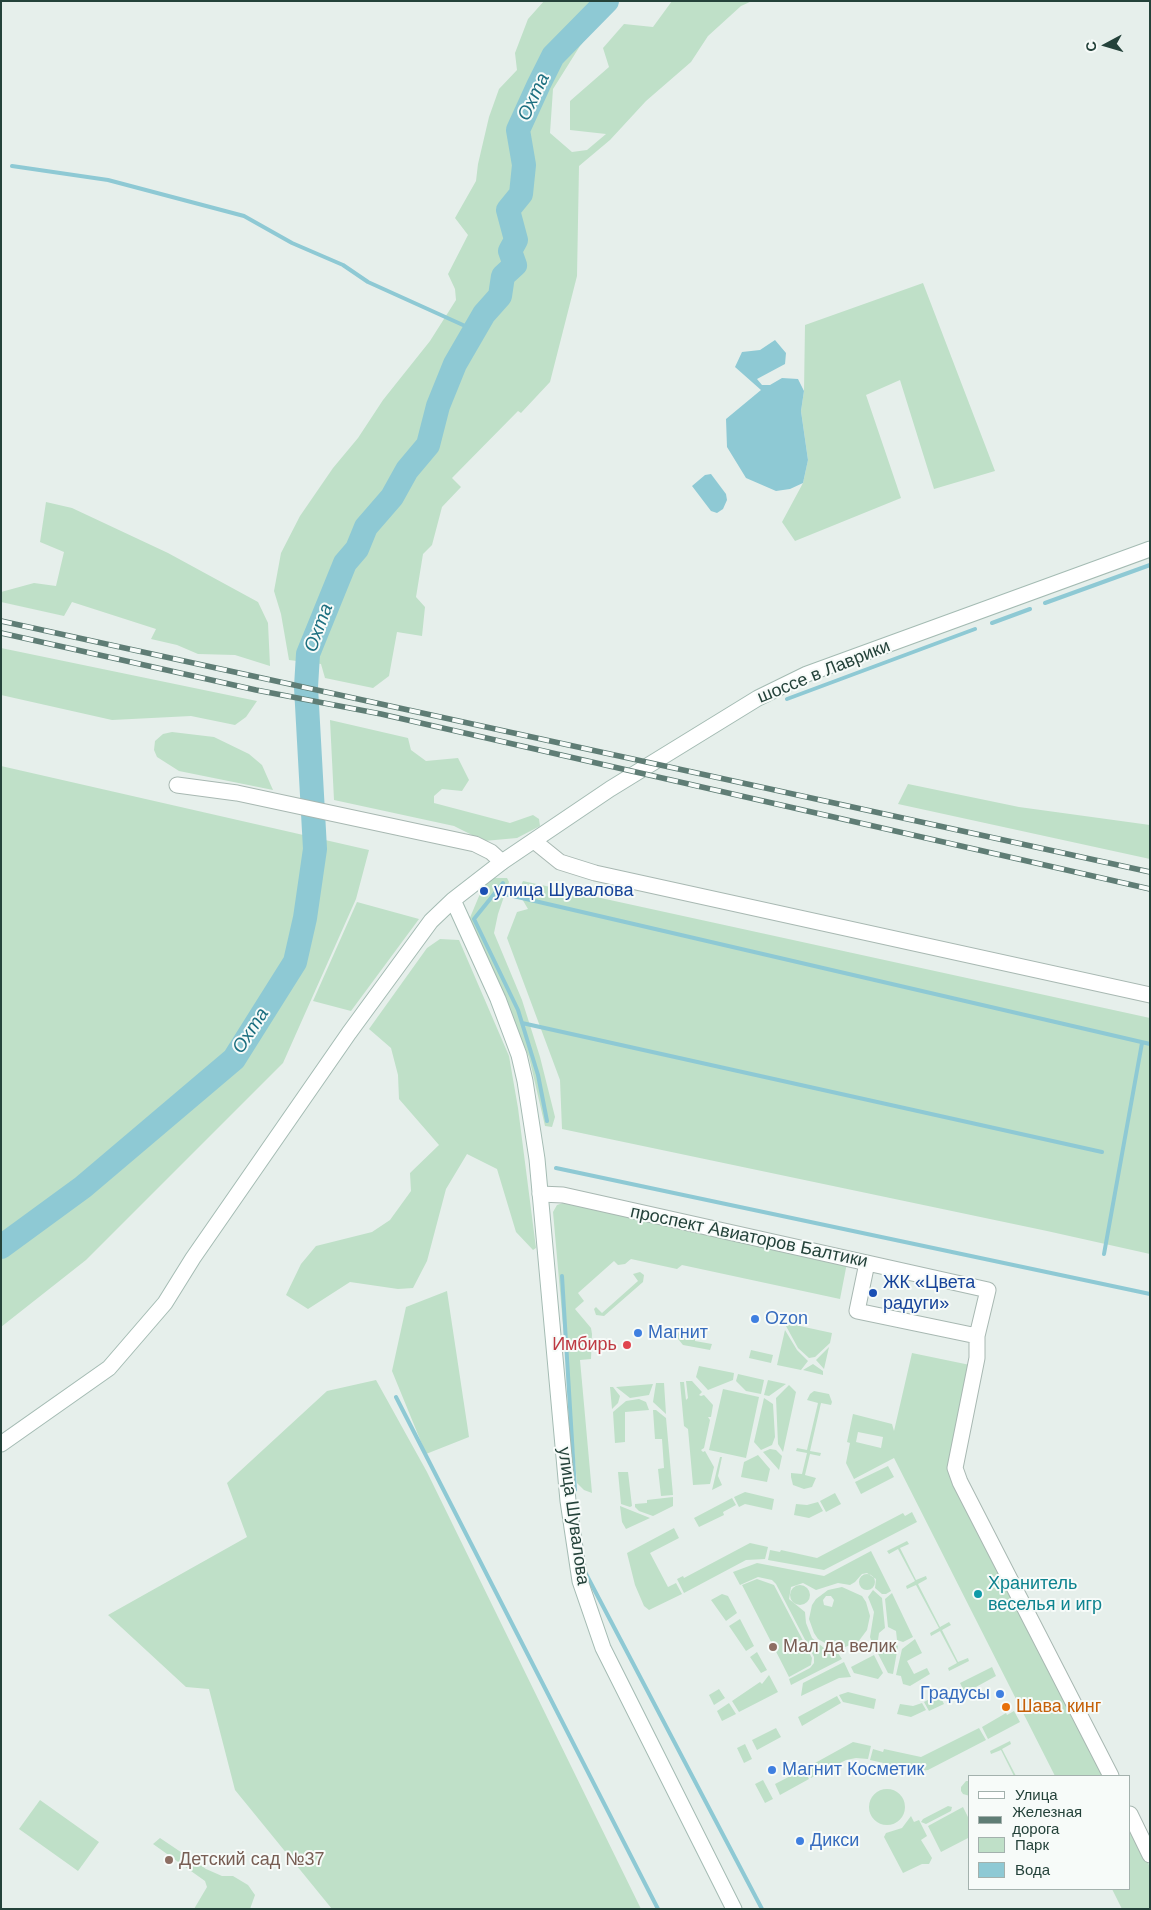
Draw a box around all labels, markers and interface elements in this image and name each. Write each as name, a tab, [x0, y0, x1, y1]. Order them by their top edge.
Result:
north arrow	[1081, 20, 1131, 70]
text: С	[1083, 41, 1100, 52]
water label: Охта	[513, 70, 555, 124]
water label: Охта	[300, 601, 338, 655]
street label: шоссе в Лаврики	[754, 636, 894, 708]
place label: улица Шувалова	[494, 880, 633, 902]
marker: улица Шувалова	[478, 885, 490, 897]
water label: Охта	[228, 1004, 274, 1058]
street label: проспект Авиаторов Балтики	[628, 1201, 870, 1273]
place label: ЖК «Цвета радуги»	[883, 1272, 975, 1315]
marker: ЖК «Цвета радуги»	[867, 1287, 879, 1299]
place label: Ozon	[765, 1308, 808, 1330]
marker: Ozon	[749, 1313, 761, 1325]
place label: Магнит	[648, 1322, 708, 1344]
marker: Магнит	[632, 1327, 644, 1339]
place label: Имбирь	[552, 1334, 617, 1356]
marker: Имбирь	[621, 1339, 633, 1351]
street label: улица Шувалова	[553, 1445, 593, 1587]
place label: Хранитель веселья и игр	[988, 1573, 1102, 1616]
marker: Хранитель веселья и игр	[972, 1588, 984, 1600]
place label: Мал да велик	[783, 1636, 896, 1658]
marker: Мал да велик	[767, 1641, 779, 1653]
place label: Градусы	[920, 1683, 990, 1705]
marker: Градусы	[994, 1688, 1006, 1700]
place label: Шава кинг	[1016, 1696, 1101, 1718]
marker: Шава кинг	[1000, 1701, 1012, 1713]
place label: Магнит Косметик	[782, 1759, 924, 1781]
marker: Магнит Косметик	[766, 1764, 778, 1776]
legend	[968, 1775, 1131, 1890]
text: Улица	[1015, 1786, 1058, 1803]
text: Железная дорога	[1012, 1803, 1082, 1837]
place label: Дикси	[810, 1830, 859, 1852]
marker: Дикси	[794, 1835, 806, 1847]
text: Парк	[1015, 1836, 1049, 1853]
place label: Детский сад №37	[179, 1849, 324, 1871]
marker: Детский сад №37	[163, 1854, 175, 1866]
text: Вода	[1015, 1861, 1050, 1878]

